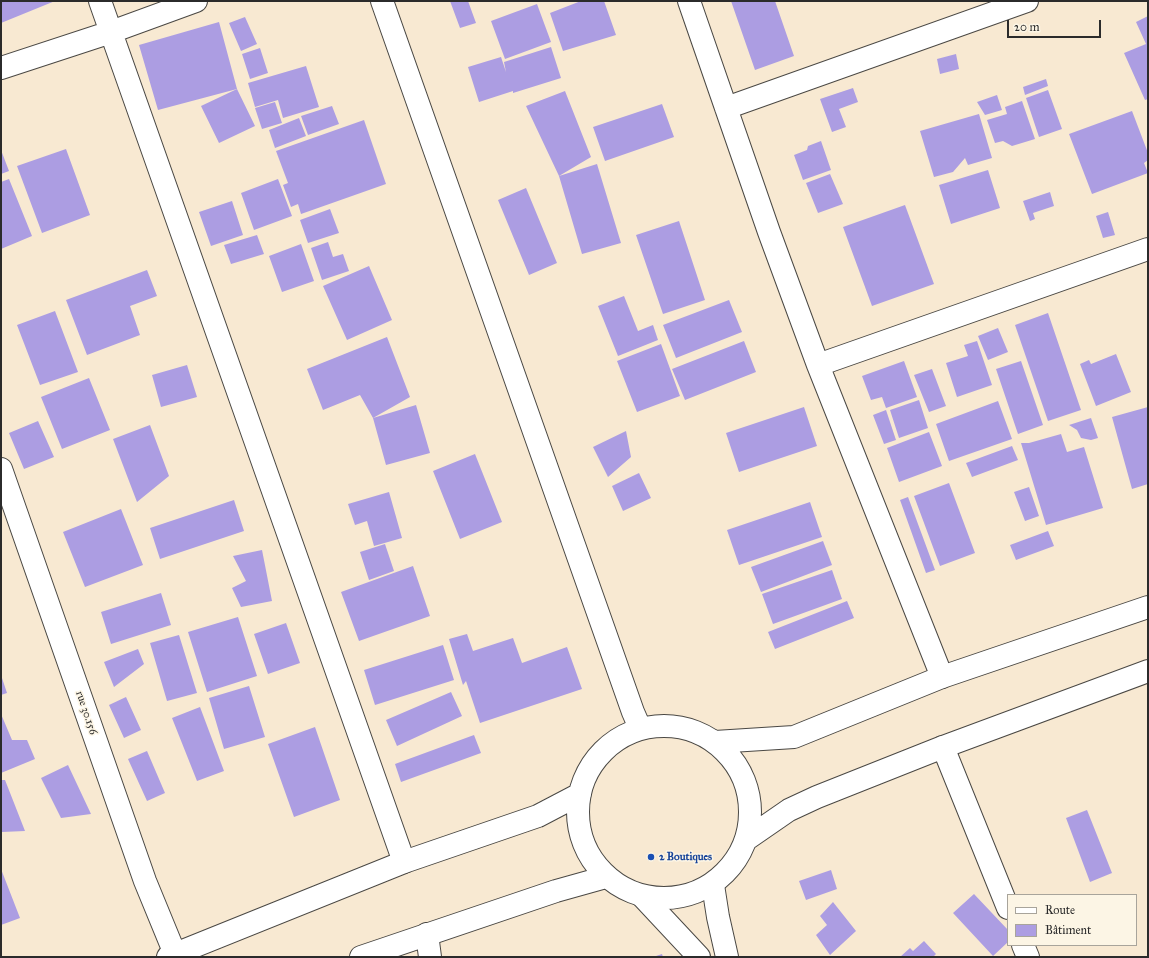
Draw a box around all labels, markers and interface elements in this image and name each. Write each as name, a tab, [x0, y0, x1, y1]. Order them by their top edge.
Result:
scale bar	[1009, 12, 1103, 38]
text: 20 m	[1014, 20, 1040, 34]
street label: rue 30.156	[72, 690, 100, 736]
place label: 2 Boutiques	[659, 850, 712, 864]
marker: 2 Boutiques	[646, 852, 656, 862]
legend	[1007, 894, 1137, 946]
text: Route	[1045, 903, 1075, 917]
text: Bâtiment	[1045, 923, 1091, 937]

